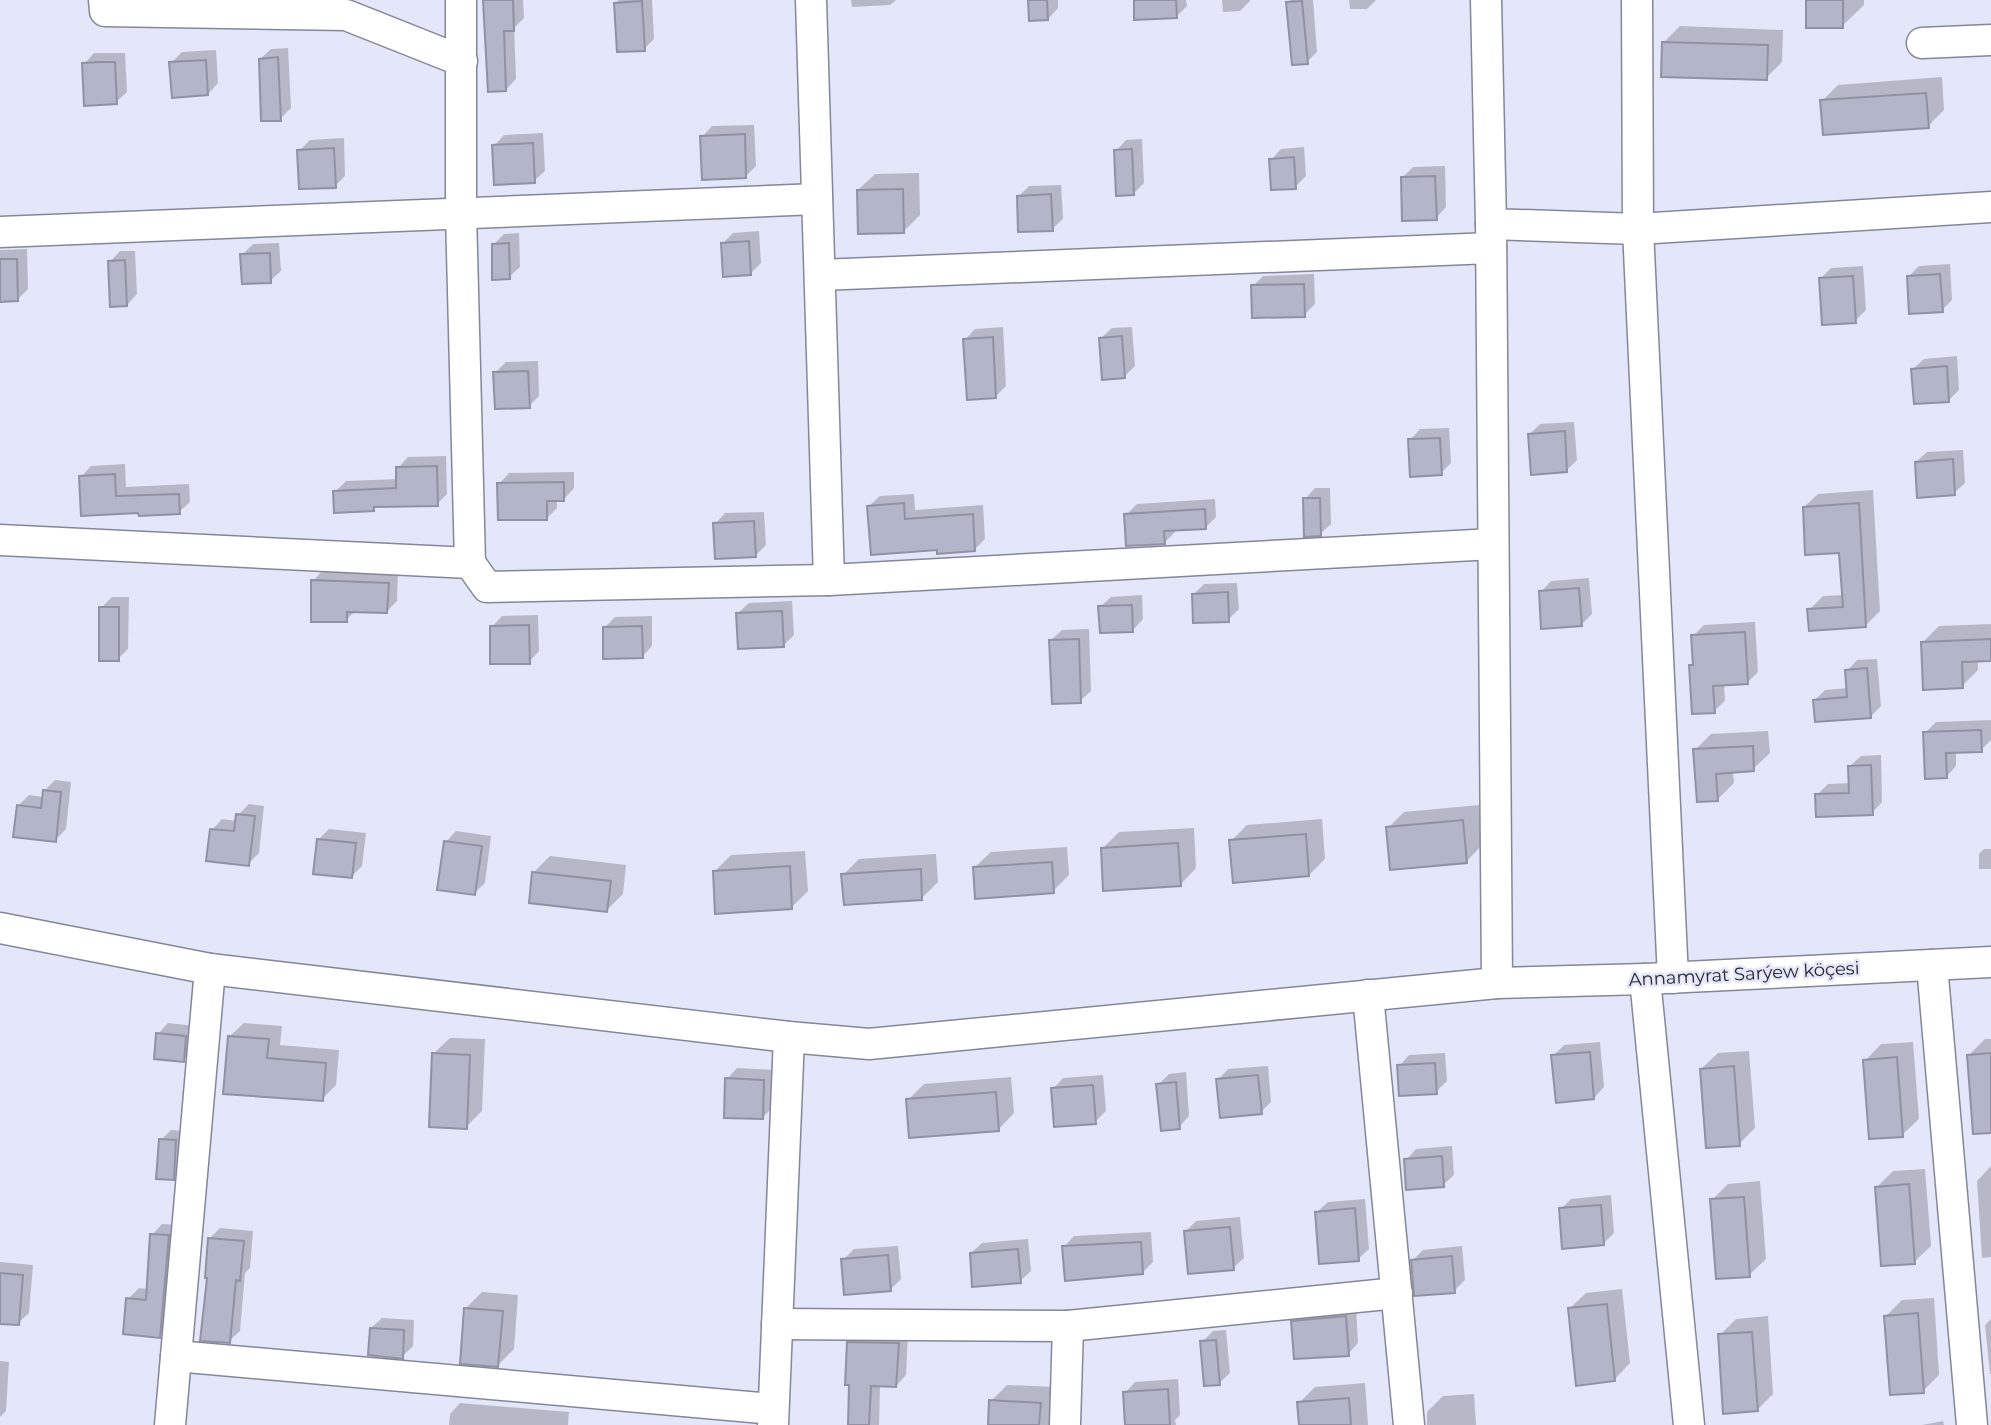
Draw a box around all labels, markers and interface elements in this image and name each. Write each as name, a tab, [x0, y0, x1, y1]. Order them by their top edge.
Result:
street label: Annamyrat Sarýew köçesi	[1628, 957, 1860, 991]

